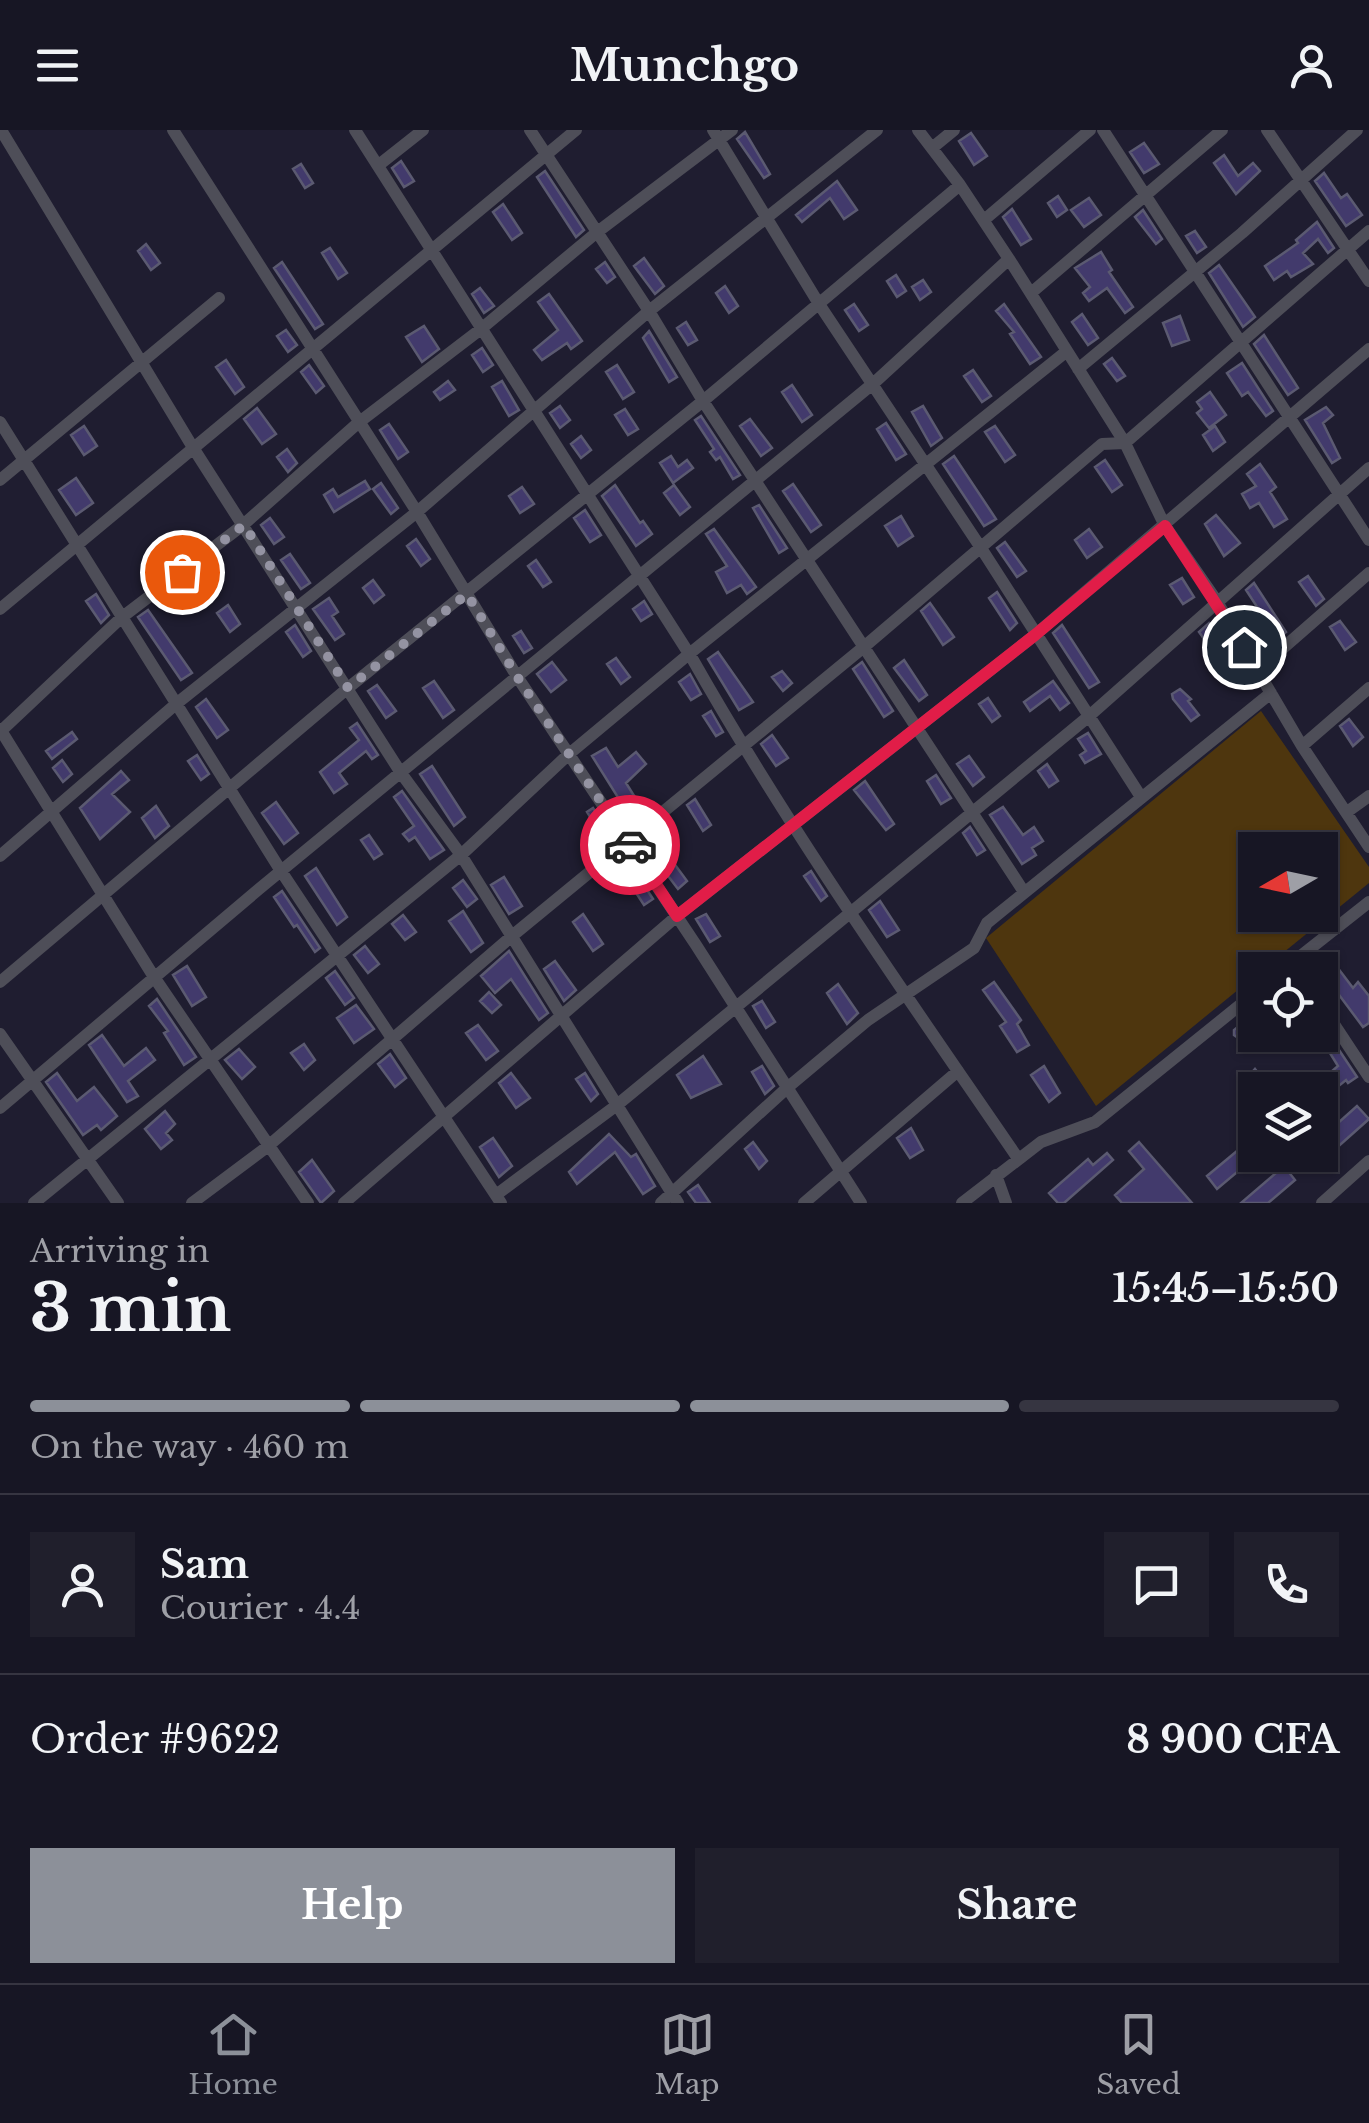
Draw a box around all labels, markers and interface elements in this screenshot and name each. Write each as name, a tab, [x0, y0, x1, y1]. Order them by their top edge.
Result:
text: Munchgo	[570, 37, 799, 93]
icon: menu	[30, 38, 85, 93]
icon: person	[1284, 38, 1339, 93]
pin	[140, 530, 225, 615]
icon: bag	[155, 545, 210, 600]
pin	[1202, 605, 1287, 690]
icon: home	[1217, 620, 1272, 675]
courier	[580, 795, 680, 895]
icon: car	[603, 818, 658, 873]
north arrow	[1238, 832, 1338, 932]
map controls	[1238, 832, 1338, 1172]
button: locate	[1238, 952, 1338, 1052]
button: layers	[1238, 1072, 1338, 1172]
text: Arriving in	[30, 1231, 209, 1271]
text: 15:45–15:50	[1112, 1265, 1339, 1312]
text: 3 min	[30, 1268, 231, 1349]
text: On the way · 460 m	[30, 1427, 349, 1467]
button: person	[30, 1532, 135, 1637]
button: chat	[1104, 1532, 1209, 1637]
button: phone	[1234, 1532, 1339, 1637]
text: Sam	[160, 1541, 249, 1588]
text: Courier · 4.4	[160, 1588, 360, 1628]
text: Order #9622	[30, 1716, 280, 1763]
text: 8 900 CFA	[1126, 1716, 1339, 1763]
button: Help	[30, 1848, 675, 1963]
button: Share	[695, 1848, 1339, 1963]
tab: Home	[188, 2007, 278, 2102]
tab: Map	[655, 2007, 720, 2102]
tab: Saved	[1096, 2007, 1181, 2102]

